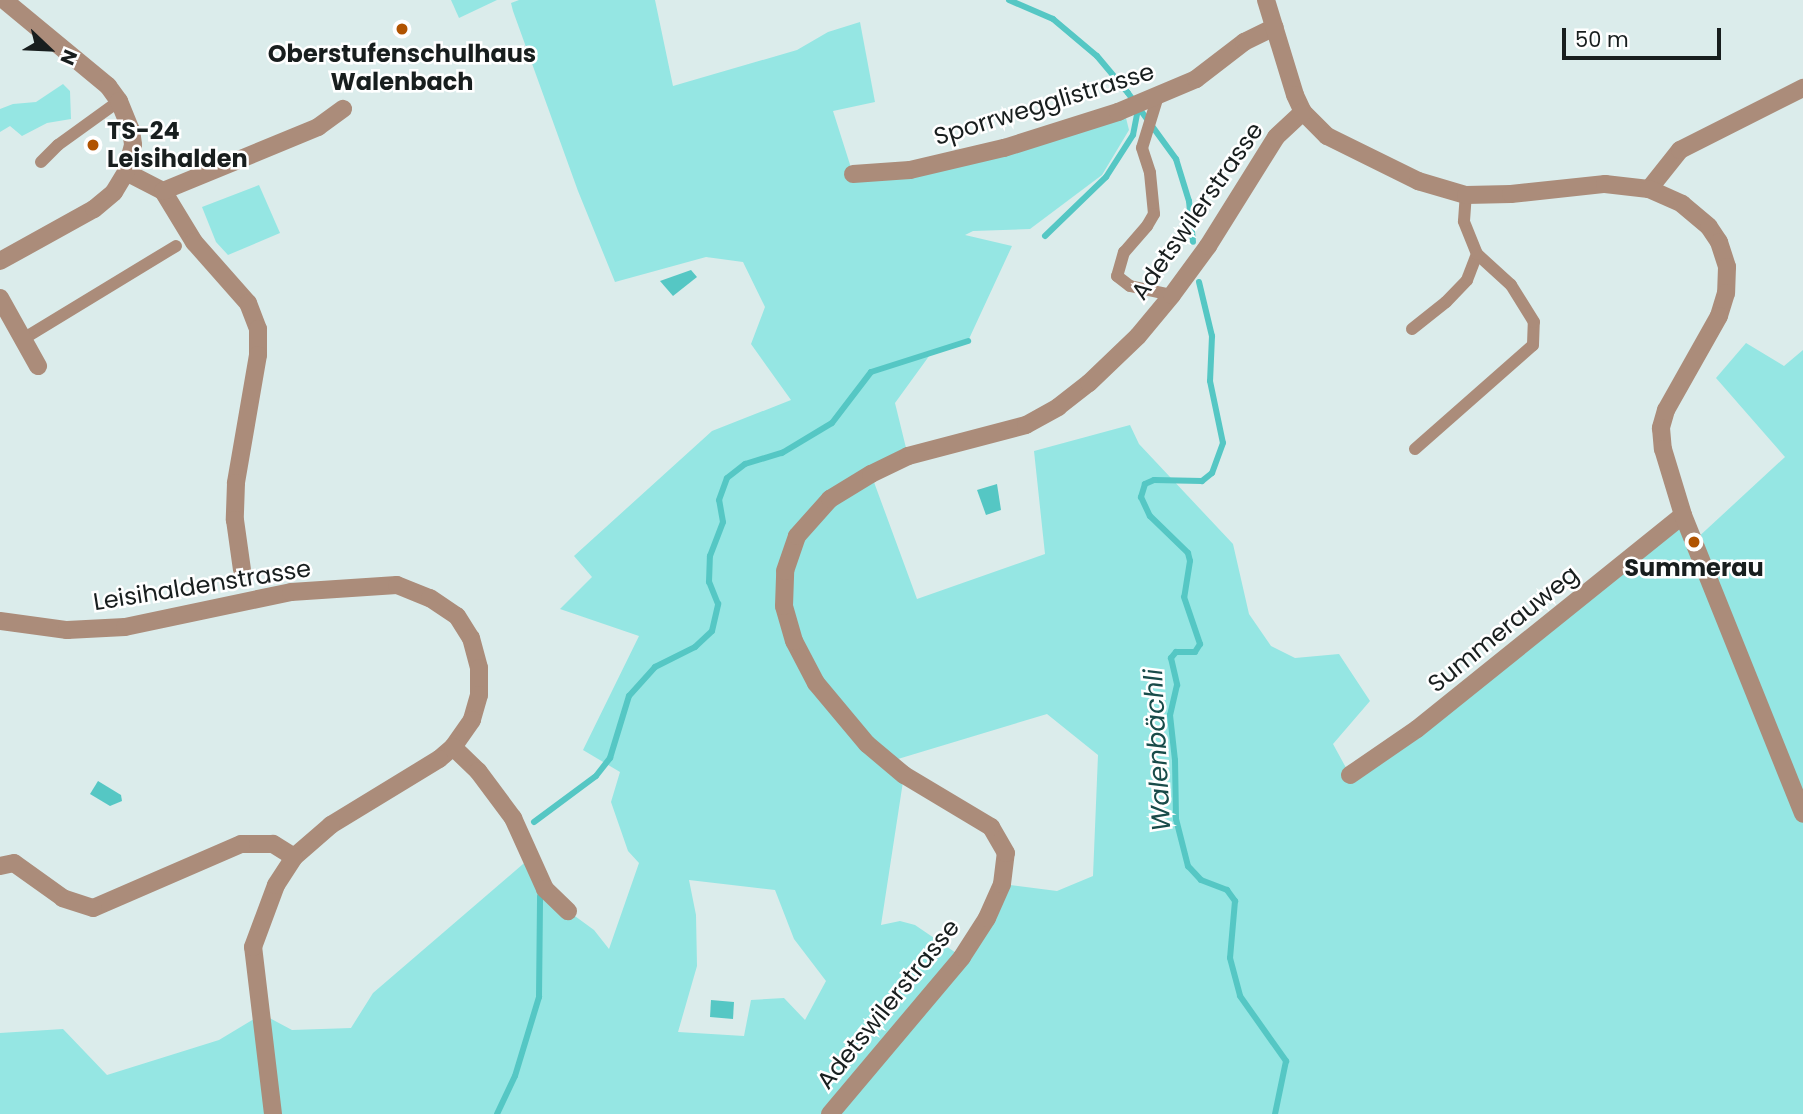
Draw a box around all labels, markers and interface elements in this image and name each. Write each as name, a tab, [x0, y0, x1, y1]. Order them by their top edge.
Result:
north arrow	[14, 14, 84, 84]
scale bar	[1565, 14, 1724, 58]
marker: Oberstufenschulhaus Walenbach	[394, 21, 410, 37]
text: 50 m	[1575, 25, 1629, 54]
place label: Oberstufenschulhaus Walenbach	[268, 40, 536, 96]
text: N	[54, 46, 84, 69]
street label: Sporrwegglistrasse	[930, 57, 1158, 151]
place label: TS-24 Leisihalden	[107, 117, 248, 173]
street label: Adetswilerstrasse	[1125, 117, 1269, 305]
marker: TS-24 Leisihalden	[85, 137, 101, 153]
marker: Summerau	[1686, 534, 1702, 550]
street label: Leisihaldenstrasse	[91, 554, 313, 616]
place label: Summerau	[1624, 554, 1764, 582]
street label: Summerauweg	[1422, 560, 1584, 698]
water label: Walenbächli	[1138, 668, 1178, 832]
street label: Adetswilerstrasse	[811, 913, 965, 1095]

